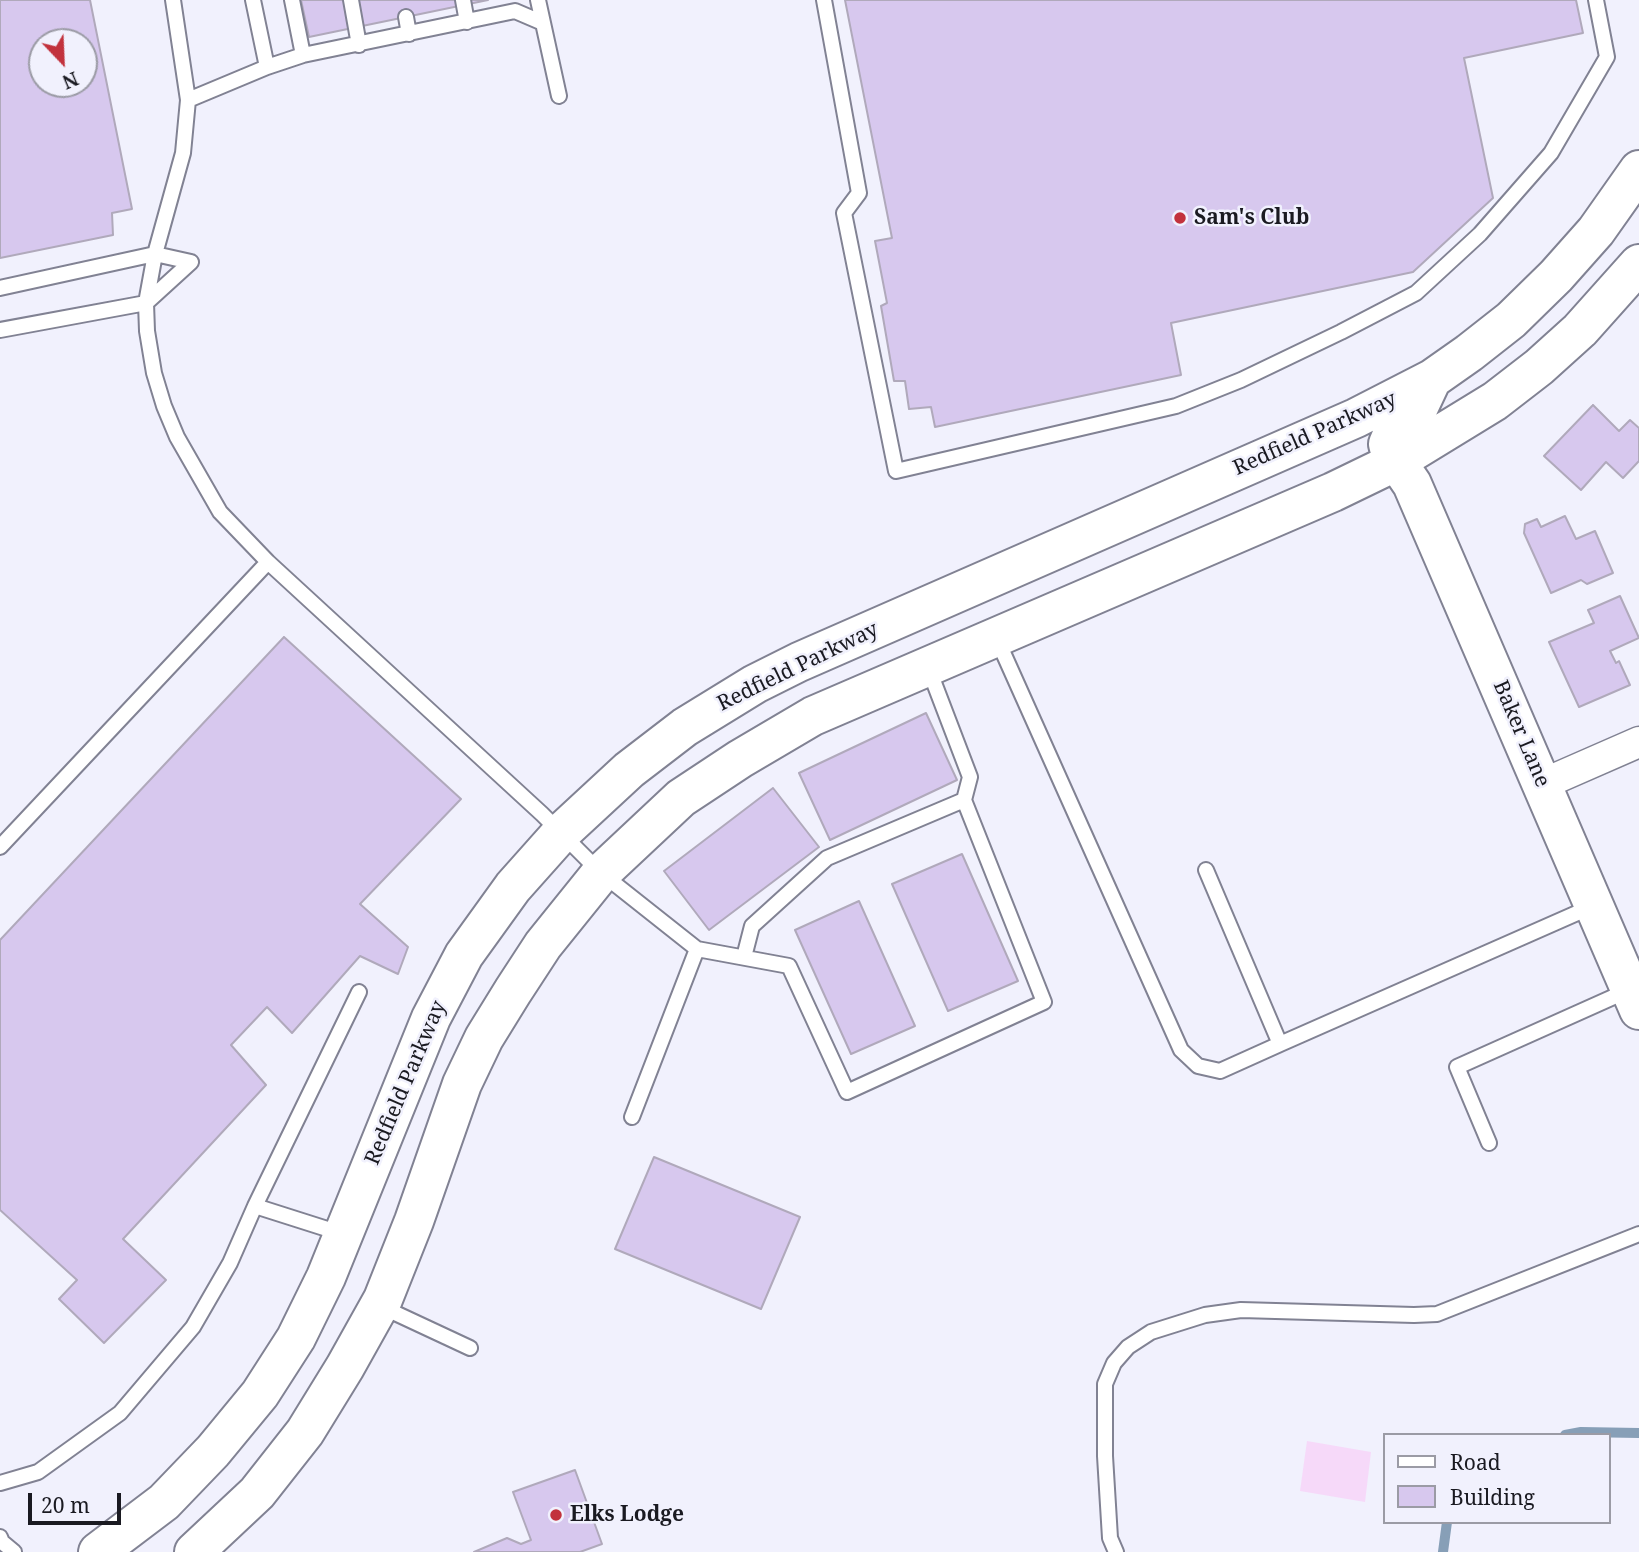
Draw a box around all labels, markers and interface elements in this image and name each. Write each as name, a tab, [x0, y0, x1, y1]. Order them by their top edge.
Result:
north arrow	[28, 28, 98, 98]
text: N	[58, 66, 82, 95]
place label: Sam's Club	[1194, 205, 1309, 231]
marker: Sam's Club	[1172, 210, 1188, 226]
street label: Redfield Parkway	[1229, 387, 1401, 481]
street label: Redfield Parkway	[713, 617, 883, 717]
street label: Baker Lane	[1487, 677, 1555, 791]
street label: Redfield Parkway	[360, 997, 452, 1169]
legend	[1384, 1433, 1611, 1524]
text: Road	[1450, 1448, 1501, 1476]
scale bar	[32, 1478, 124, 1522]
text: Building	[1450, 1483, 1535, 1511]
text: 20 m	[41, 1491, 90, 1519]
place label: Elks Lodge	[570, 1502, 684, 1528]
marker: Elks Lodge	[548, 1507, 564, 1523]

